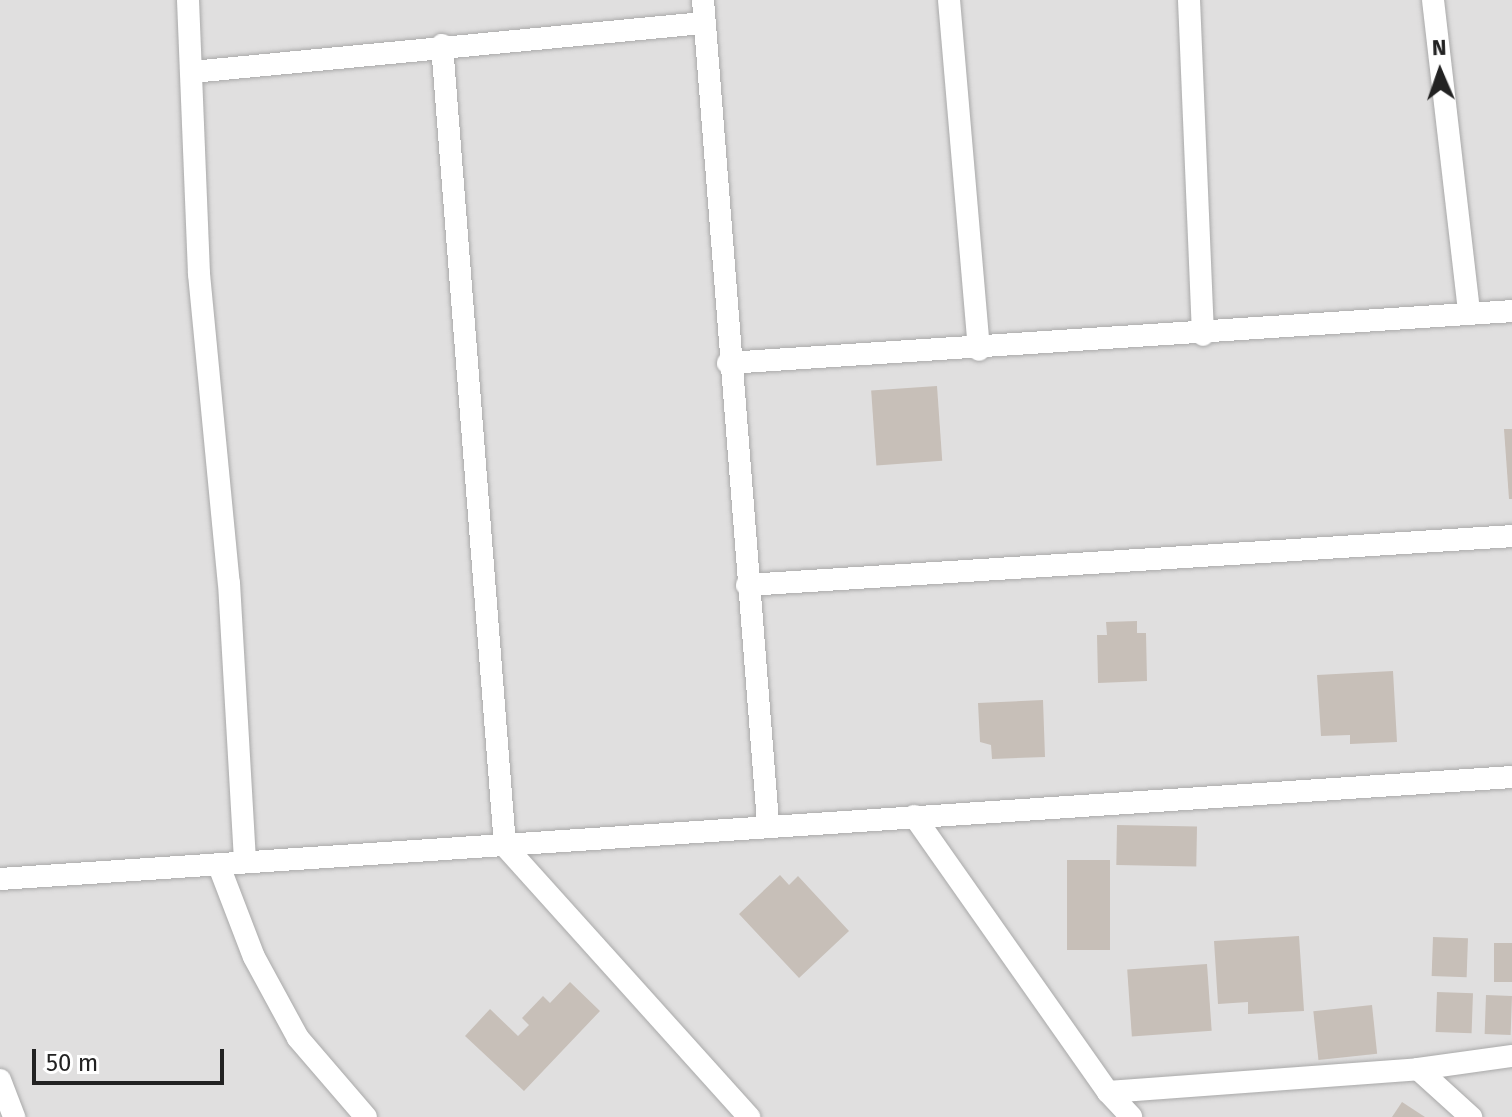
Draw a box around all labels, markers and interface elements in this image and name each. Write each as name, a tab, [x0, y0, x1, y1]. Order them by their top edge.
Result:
north arrow	[1400, 32, 1480, 112]
text: N	[1431, 34, 1447, 61]
scale bar	[36, 1033, 228, 1083]
text: 50 m	[46, 1049, 98, 1077]

